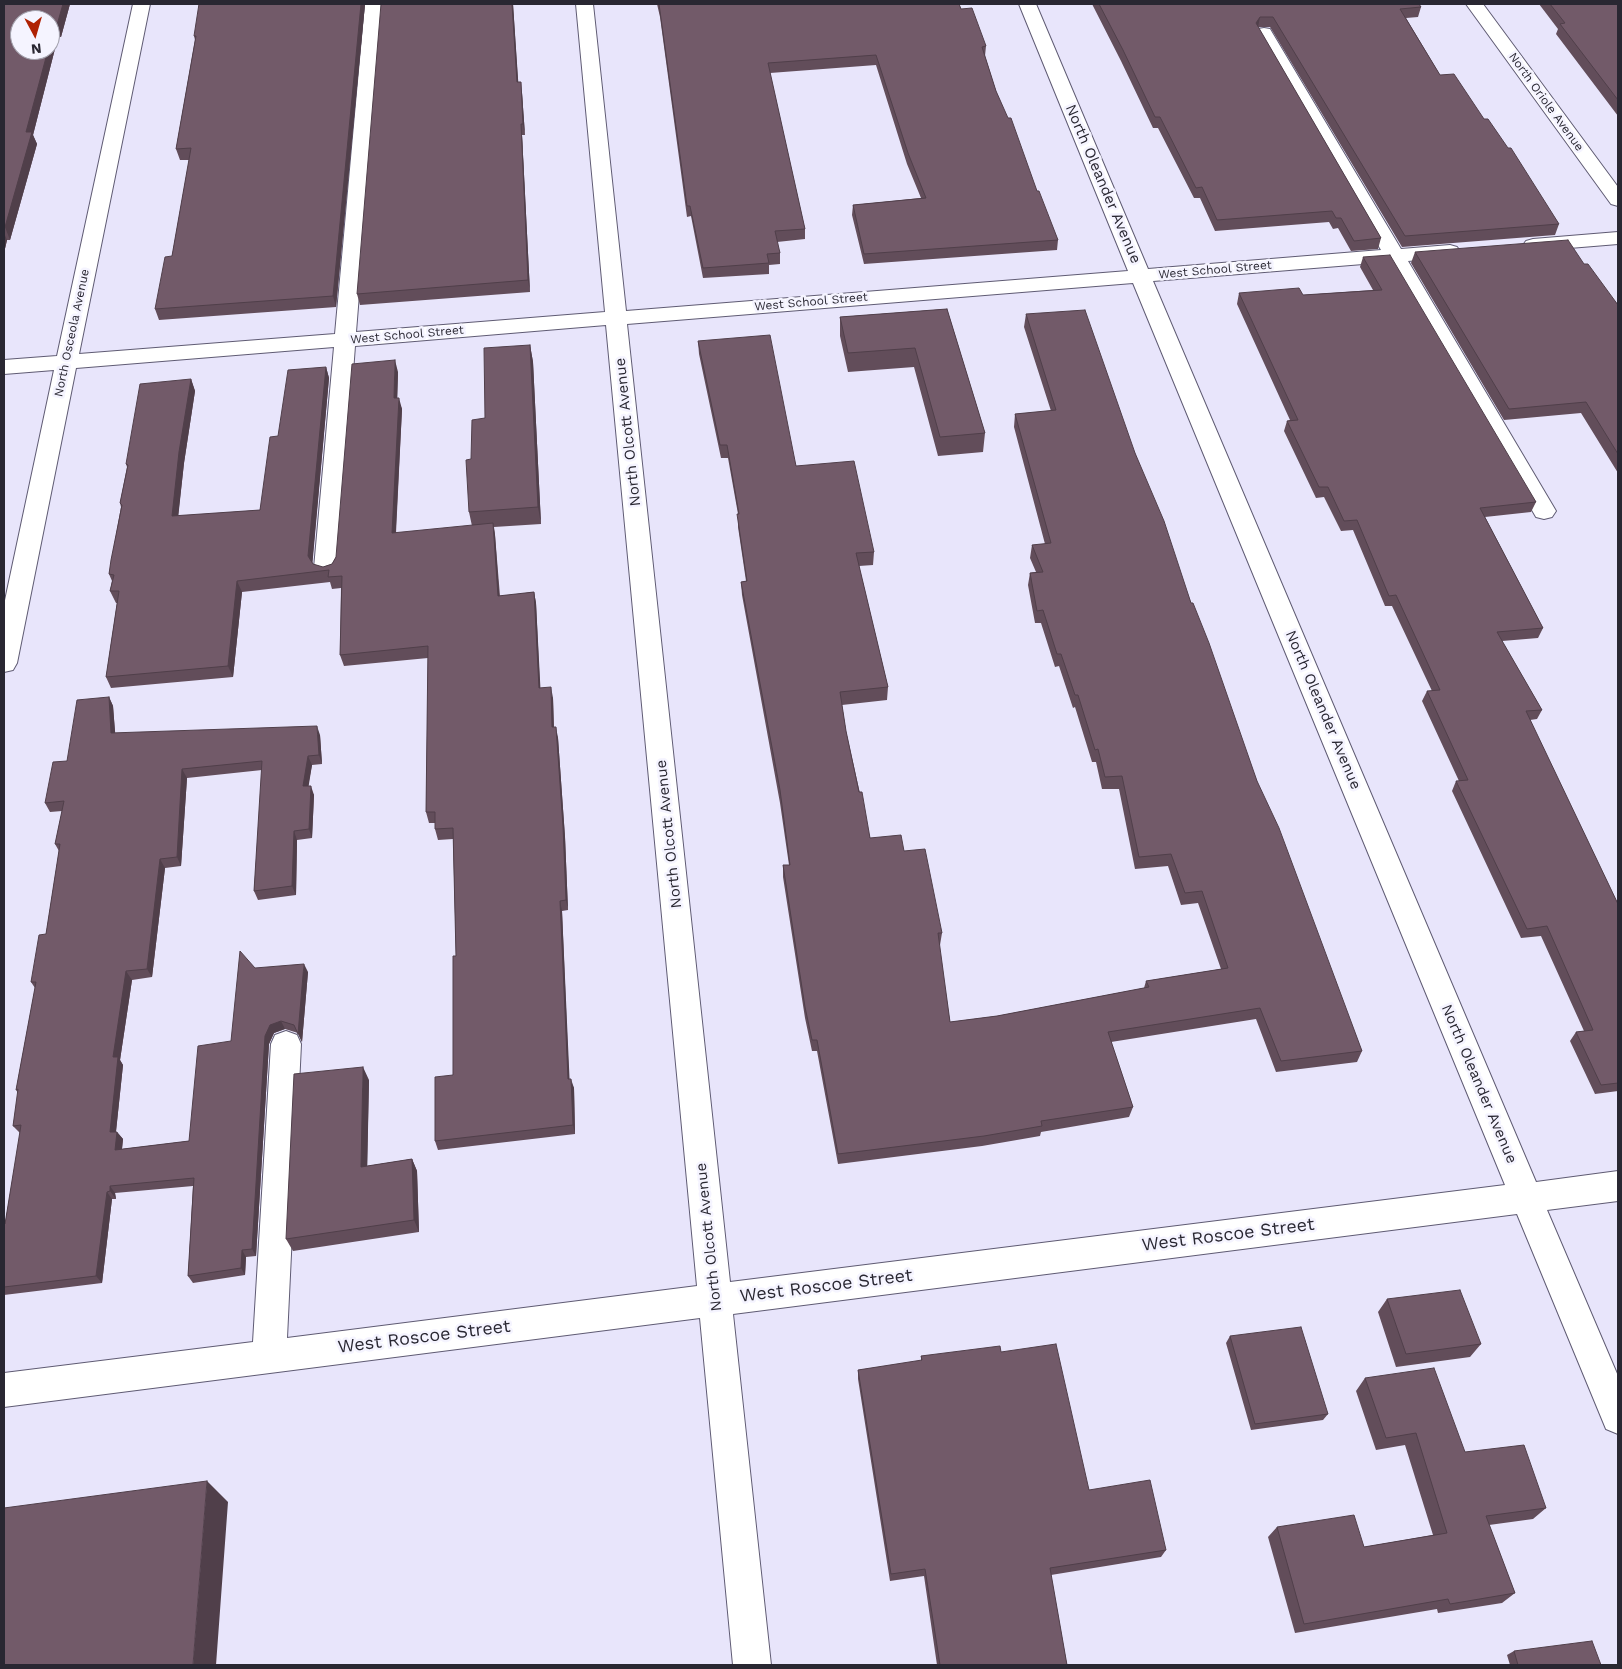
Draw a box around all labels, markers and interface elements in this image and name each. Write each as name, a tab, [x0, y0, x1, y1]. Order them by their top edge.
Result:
north arrow	[10, 10, 60, 60]
text: N	[30, 40, 42, 57]
street label: North Oriole Avenue	[1505, 50, 1587, 154]
street label: North Oleander Avenue	[1061, 102, 1145, 266]
street label: West School Street	[1158, 258, 1272, 282]
street label: North Osceola Avenue	[51, 268, 93, 398]
street label: West School Street	[754, 290, 868, 314]
street label: West School Street	[350, 323, 464, 347]
street label: North Olcott Avenue	[611, 357, 645, 507]
street label: North Oleander Avenue	[1281, 628, 1365, 792]
street label: North Olcott Avenue	[652, 759, 686, 909]
street label: North Oleander Avenue	[1437, 1002, 1521, 1166]
street label: North Olcott Avenue	[692, 1162, 726, 1312]
street label: West Roscoe Street	[1140, 1214, 1316, 1256]
street label: West Roscoe Street	[738, 1265, 914, 1307]
street label: West Roscoe Street	[336, 1316, 512, 1358]

